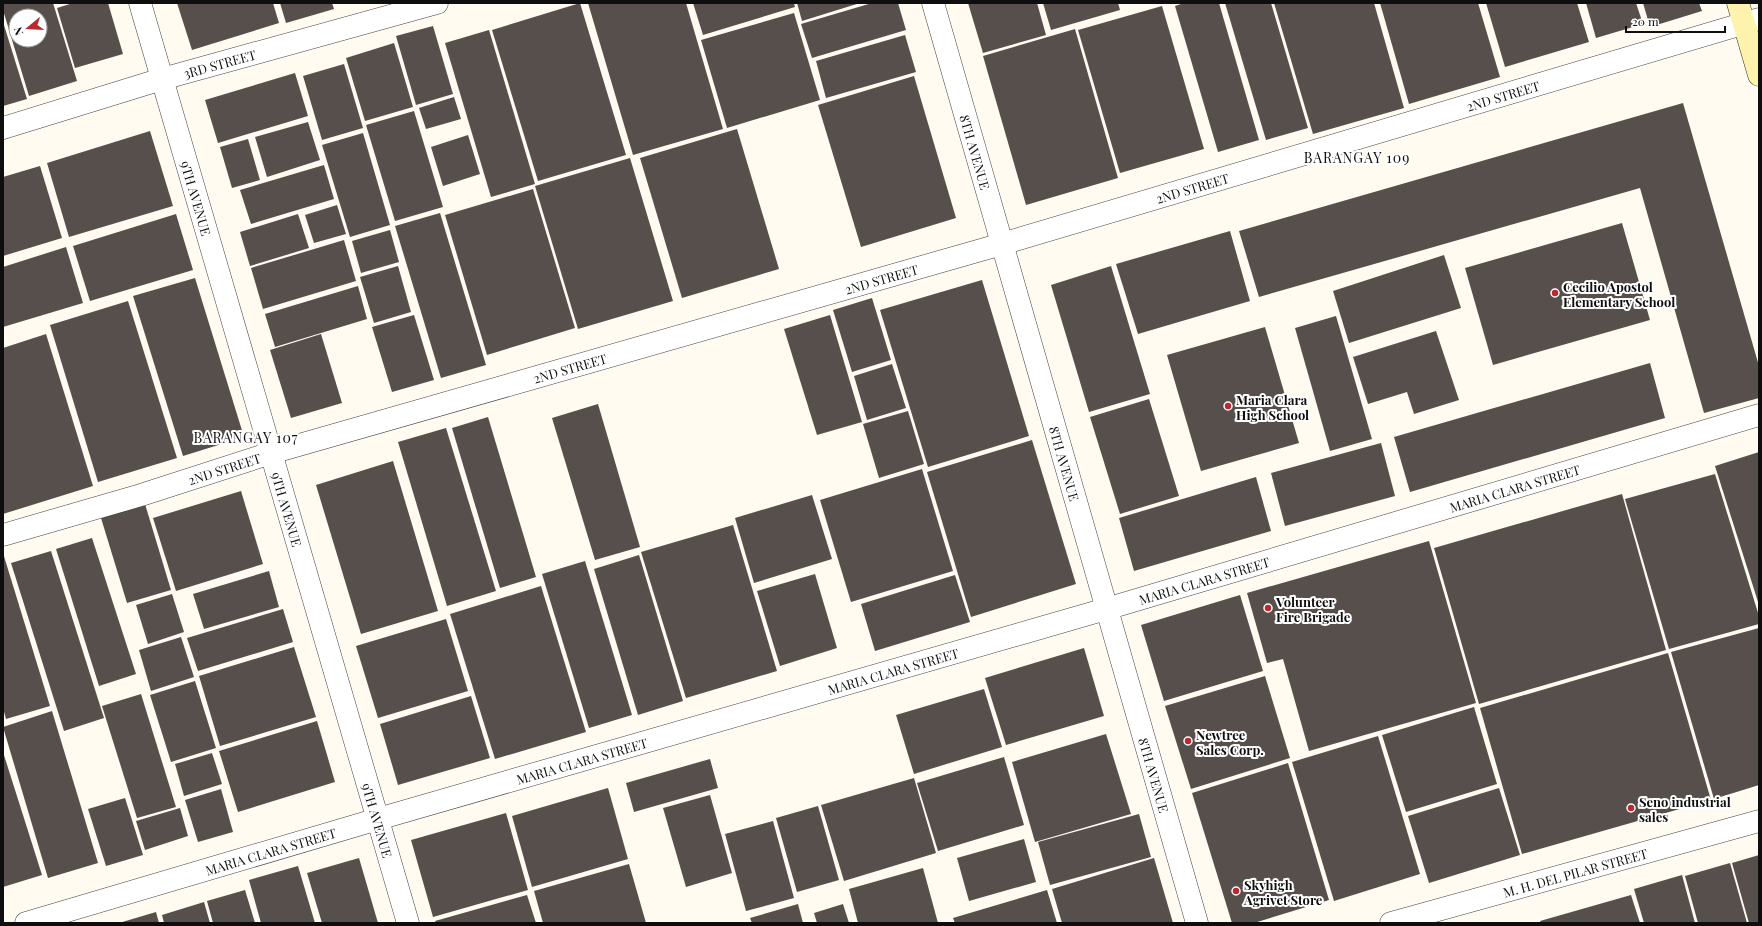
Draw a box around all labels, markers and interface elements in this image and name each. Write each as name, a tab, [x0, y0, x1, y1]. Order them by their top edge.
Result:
north arrow	[8, 8, 48, 48]
scale bar	[1626, 8, 1725, 34]
text: 20 m	[1632, 13, 1659, 29]
text: N	[10, 25, 26, 37]
street label: 3RD STREET	[181, 45, 258, 81]
street label: 2ND STREET	[1464, 76, 1541, 114]
street label: 8TH AVENUE	[957, 113, 995, 191]
district label: BARANGAY 109	[1304, 148, 1410, 167]
street label: 9TH AVENUE	[178, 159, 216, 237]
street label: 2ND STREET	[1154, 169, 1231, 206]
street label: 2ND STREET	[843, 260, 920, 297]
place label: Cecilio Apostol Elementary School	[1563, 278, 1675, 310]
marker: Cecilio Apostol Elementary School	[1550, 288, 1560, 298]
street label: 2ND STREET	[531, 349, 608, 386]
place label: Maria Clara High School	[1236, 391, 1309, 423]
marker: Maria Clara High School	[1223, 401, 1233, 411]
street label: 8TH AVENUE	[1046, 424, 1084, 503]
district label: BARANGAY 107	[193, 428, 299, 447]
street label: 2ND STREET	[186, 448, 263, 488]
street label: MARIA CLARA STREET	[1447, 460, 1582, 515]
street label: 9TH AVENUE	[268, 470, 306, 548]
street label: MARIA CLARA STREET	[1137, 552, 1271, 607]
place label: Volunteer Fire Brigade	[1275, 593, 1351, 625]
marker: Volunteer Fire Brigade	[1263, 603, 1273, 613]
street label: MARIA CLARA STREET	[826, 644, 960, 697]
place label: Newtree Sales Corp.	[1196, 726, 1264, 758]
street label: MARIA CLARA STREET	[514, 733, 649, 787]
street label: 8TH AVENUE	[1136, 735, 1173, 814]
marker: Newtree Sales Corp.	[1183, 736, 1193, 746]
street label: 9TH AVENUE	[359, 781, 397, 859]
place label: Seno industrial sales	[1639, 793, 1731, 825]
marker: Seno industrial sales	[1626, 803, 1636, 813]
street label: MARIA CLARA STREET	[203, 823, 338, 878]
street label: M. H. DEL PILAR STREET	[1501, 844, 1649, 900]
place label: Skyhigh Agrivet Store	[1243, 876, 1323, 908]
marker: Skyhigh Agrivet Store	[1231, 886, 1241, 896]

